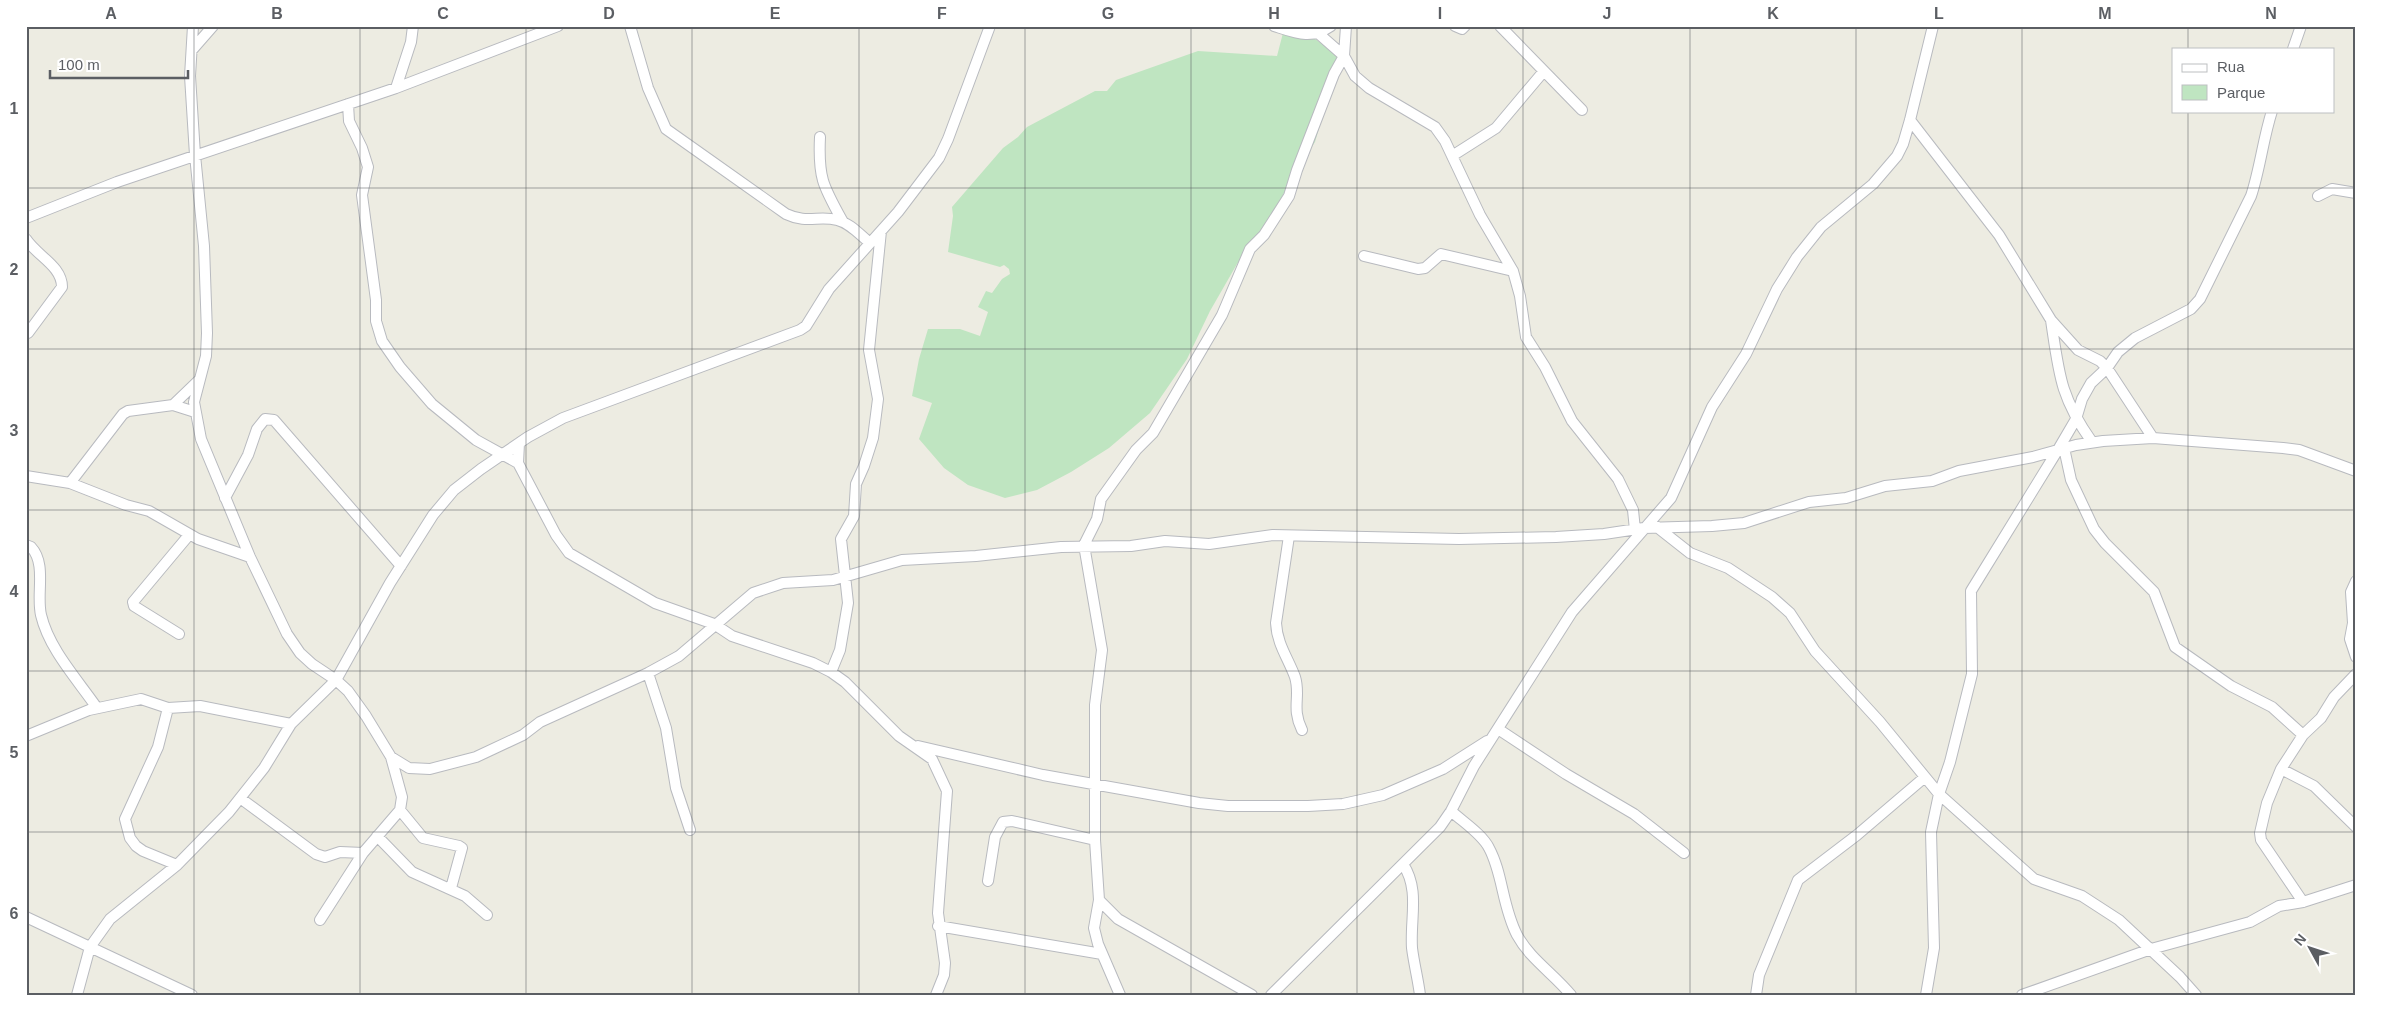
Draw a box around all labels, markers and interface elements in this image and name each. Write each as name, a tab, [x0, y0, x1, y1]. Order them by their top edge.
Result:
text: A	[105, 5, 117, 22]
text: B	[271, 5, 283, 22]
text: C	[437, 5, 449, 22]
text: D	[603, 5, 615, 22]
text: E	[770, 5, 781, 22]
text: F	[937, 5, 947, 22]
text: G	[1102, 5, 1114, 22]
text: H	[1268, 5, 1280, 22]
text: I	[1438, 5, 1442, 22]
text: J	[1603, 5, 1611, 22]
text: K	[1767, 5, 1779, 22]
text: L	[1934, 5, 1944, 22]
text: M	[2098, 5, 2112, 22]
text: N	[2265, 5, 2277, 22]
scale bar	[50, 48, 188, 80]
legend	[2172, 48, 2334, 112]
text: 100 m	[58, 56, 100, 73]
text: Rua	[2217, 58, 2245, 75]
text: Parque	[2217, 84, 2265, 101]
text: 1	[10, 100, 19, 117]
text: 2	[10, 261, 19, 278]
text: 3	[10, 422, 19, 439]
text: 4	[10, 583, 19, 600]
text: 5	[10, 744, 19, 761]
text: 6	[10, 905, 19, 922]
north arrow	[2284, 924, 2334, 974]
text: N	[2291, 931, 2309, 949]

